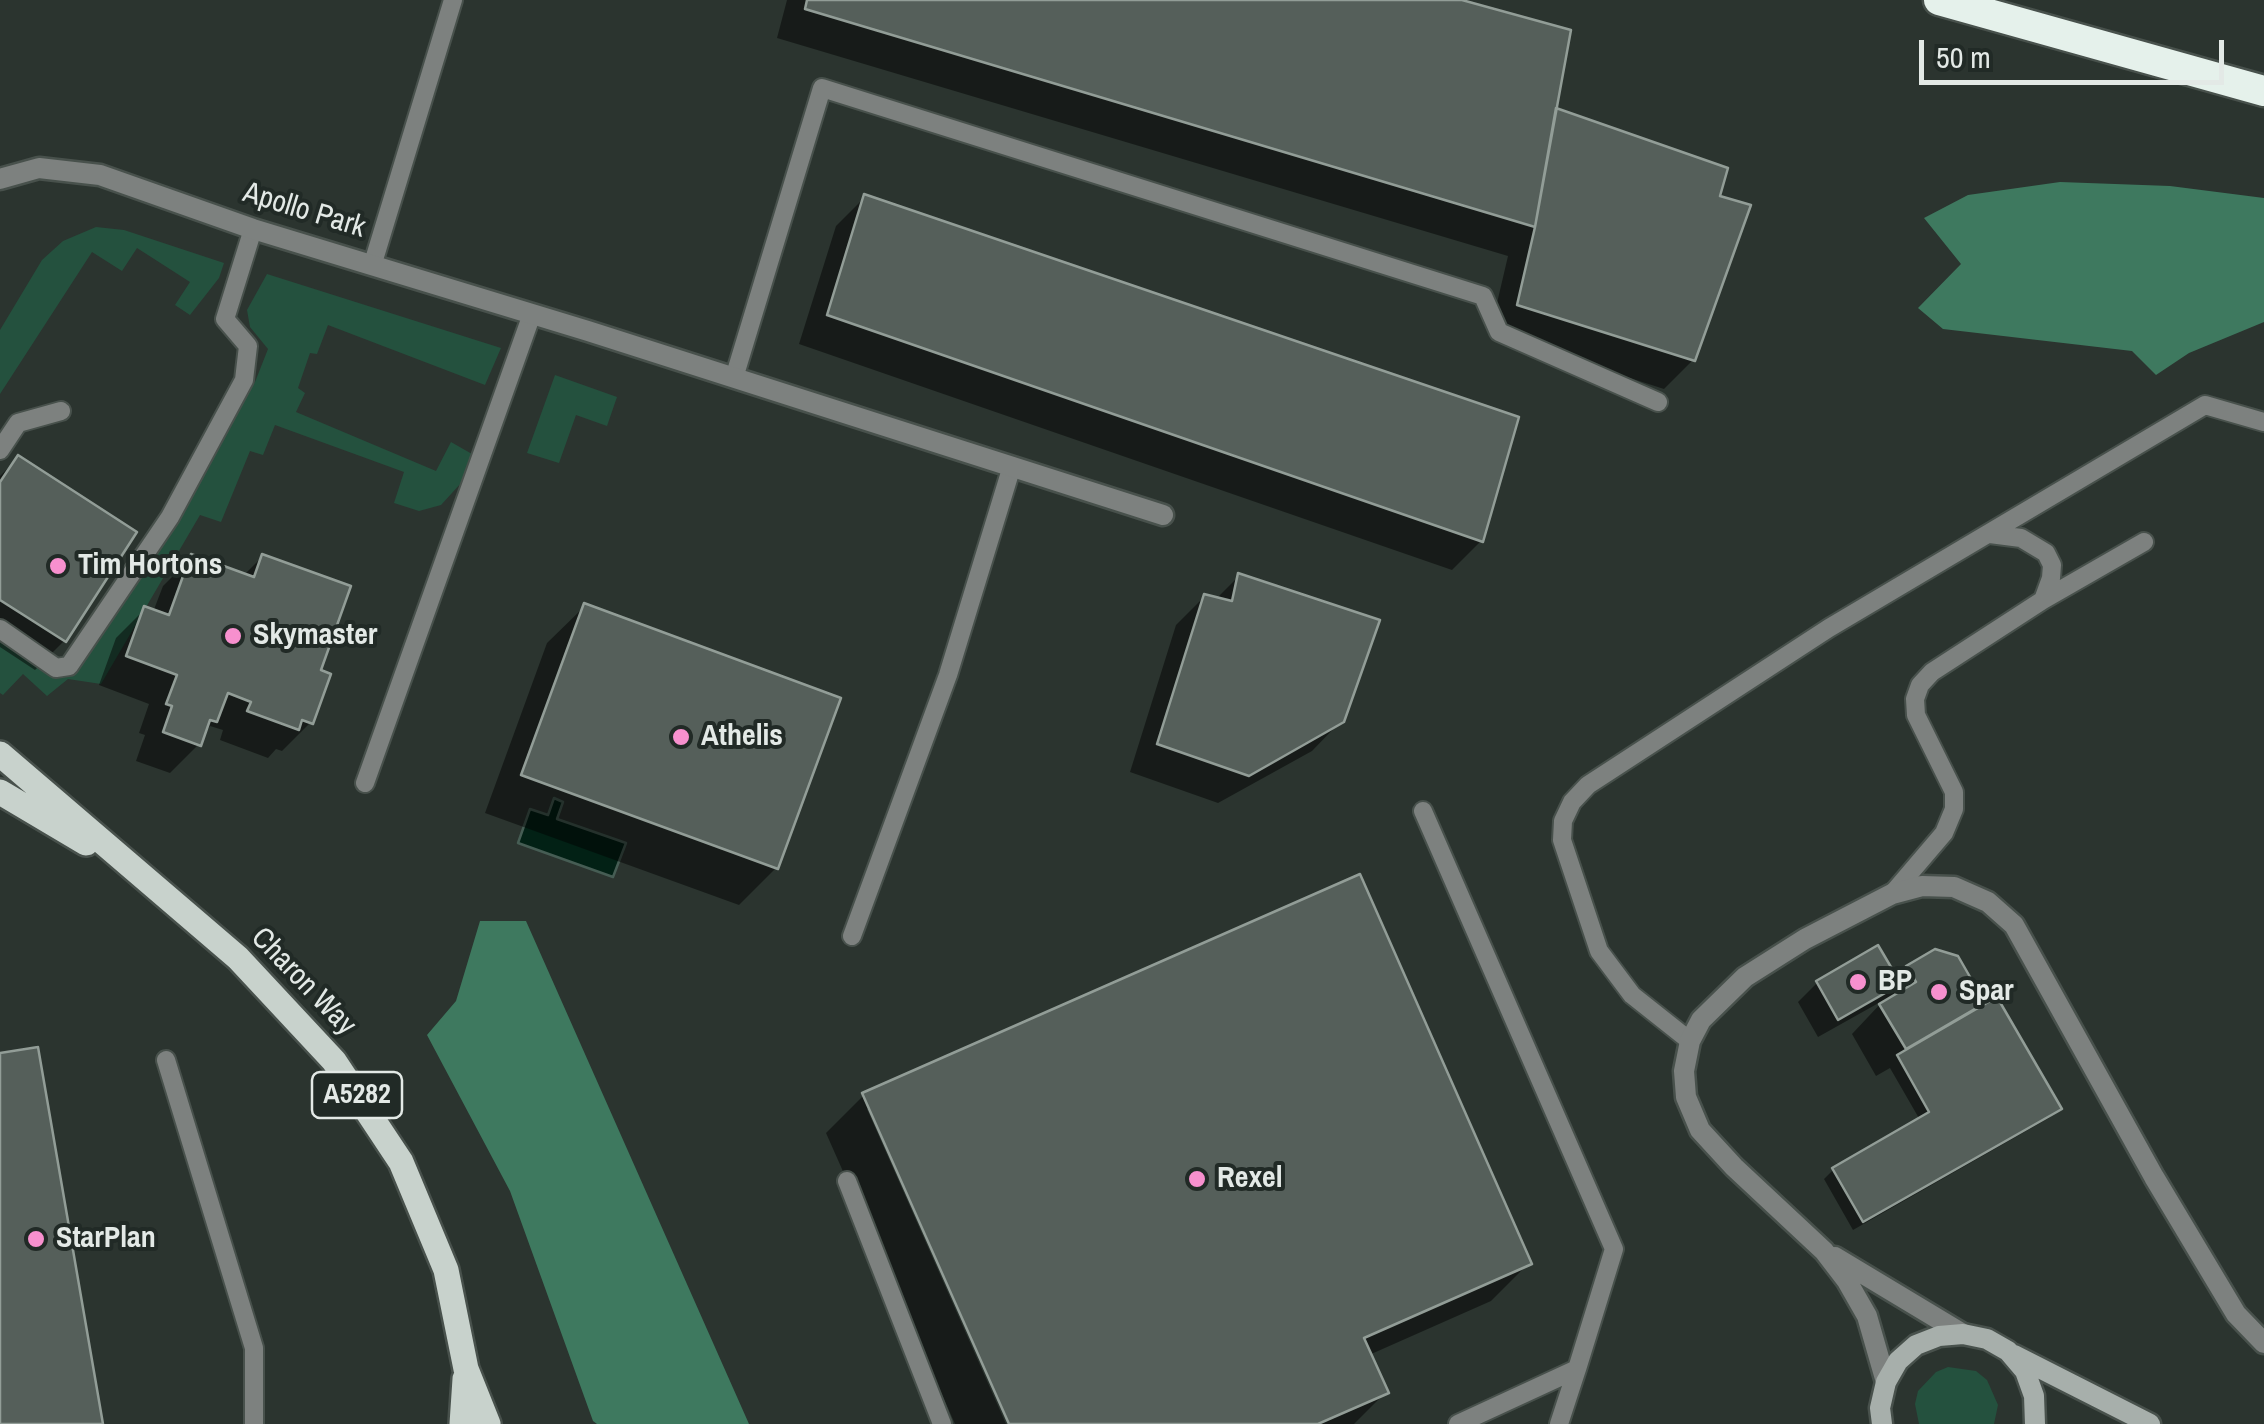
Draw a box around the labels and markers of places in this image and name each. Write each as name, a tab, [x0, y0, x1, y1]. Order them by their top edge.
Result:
place label: Tim Hortons	[78, 548, 222, 584]
marker: Tim Hortons	[47, 555, 69, 577]
place label: Skymaster	[253, 618, 377, 654]
marker: Skymaster	[222, 625, 244, 647]
place label: Athelis	[701, 719, 783, 755]
marker: Athelis	[670, 726, 692, 748]
place label: BP	[1878, 964, 1912, 1000]
marker: BP	[1847, 971, 1869, 993]
place label: Spar	[1959, 974, 2014, 1010]
marker: Spar	[1928, 981, 1950, 1003]
place label: Rexel	[1217, 1161, 1283, 1197]
marker: Rexel	[1186, 1168, 1208, 1190]
place label: StarPlan	[56, 1221, 156, 1257]
marker: StarPlan	[25, 1228, 47, 1250]

